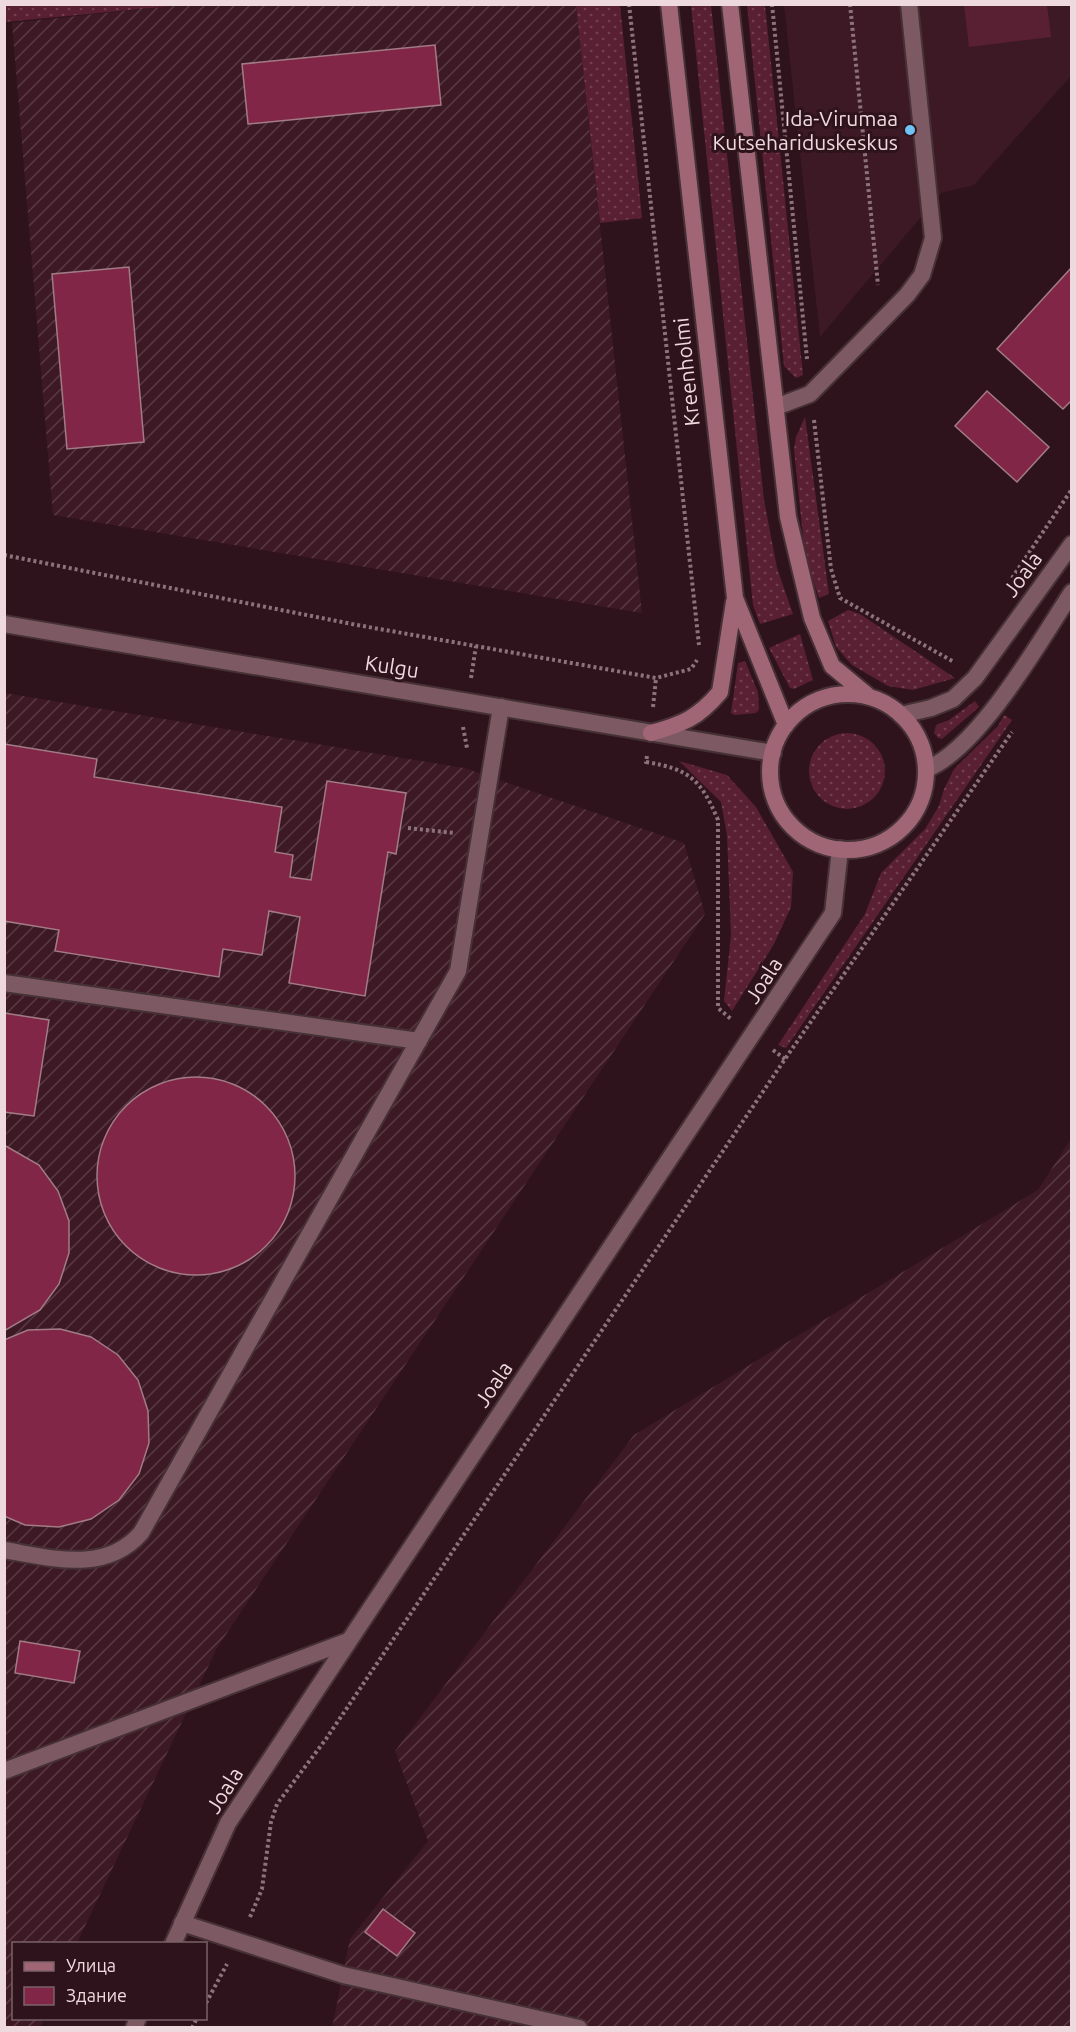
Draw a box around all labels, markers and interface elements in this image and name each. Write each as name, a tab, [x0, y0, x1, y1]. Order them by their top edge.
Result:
place label: Ida-Virumaa Kutsehariduskeskus	[712, 106, 898, 154]
marker: Ida-Virumaa Kutsehariduskeskus	[903, 123, 917, 137]
street label: Kreenholmi	[668, 317, 704, 427]
street label: Joala	[998, 547, 1046, 601]
street label: Kulgu	[363, 650, 421, 682]
street label: Joala	[739, 953, 787, 1007]
street label: Joala	[469, 1357, 517, 1411]
street label: Joala	[201, 1763, 247, 1817]
legend	[12, 1942, 207, 2020]
text: Улица	[66, 1955, 116, 1975]
text: Здание	[66, 1985, 127, 2005]

